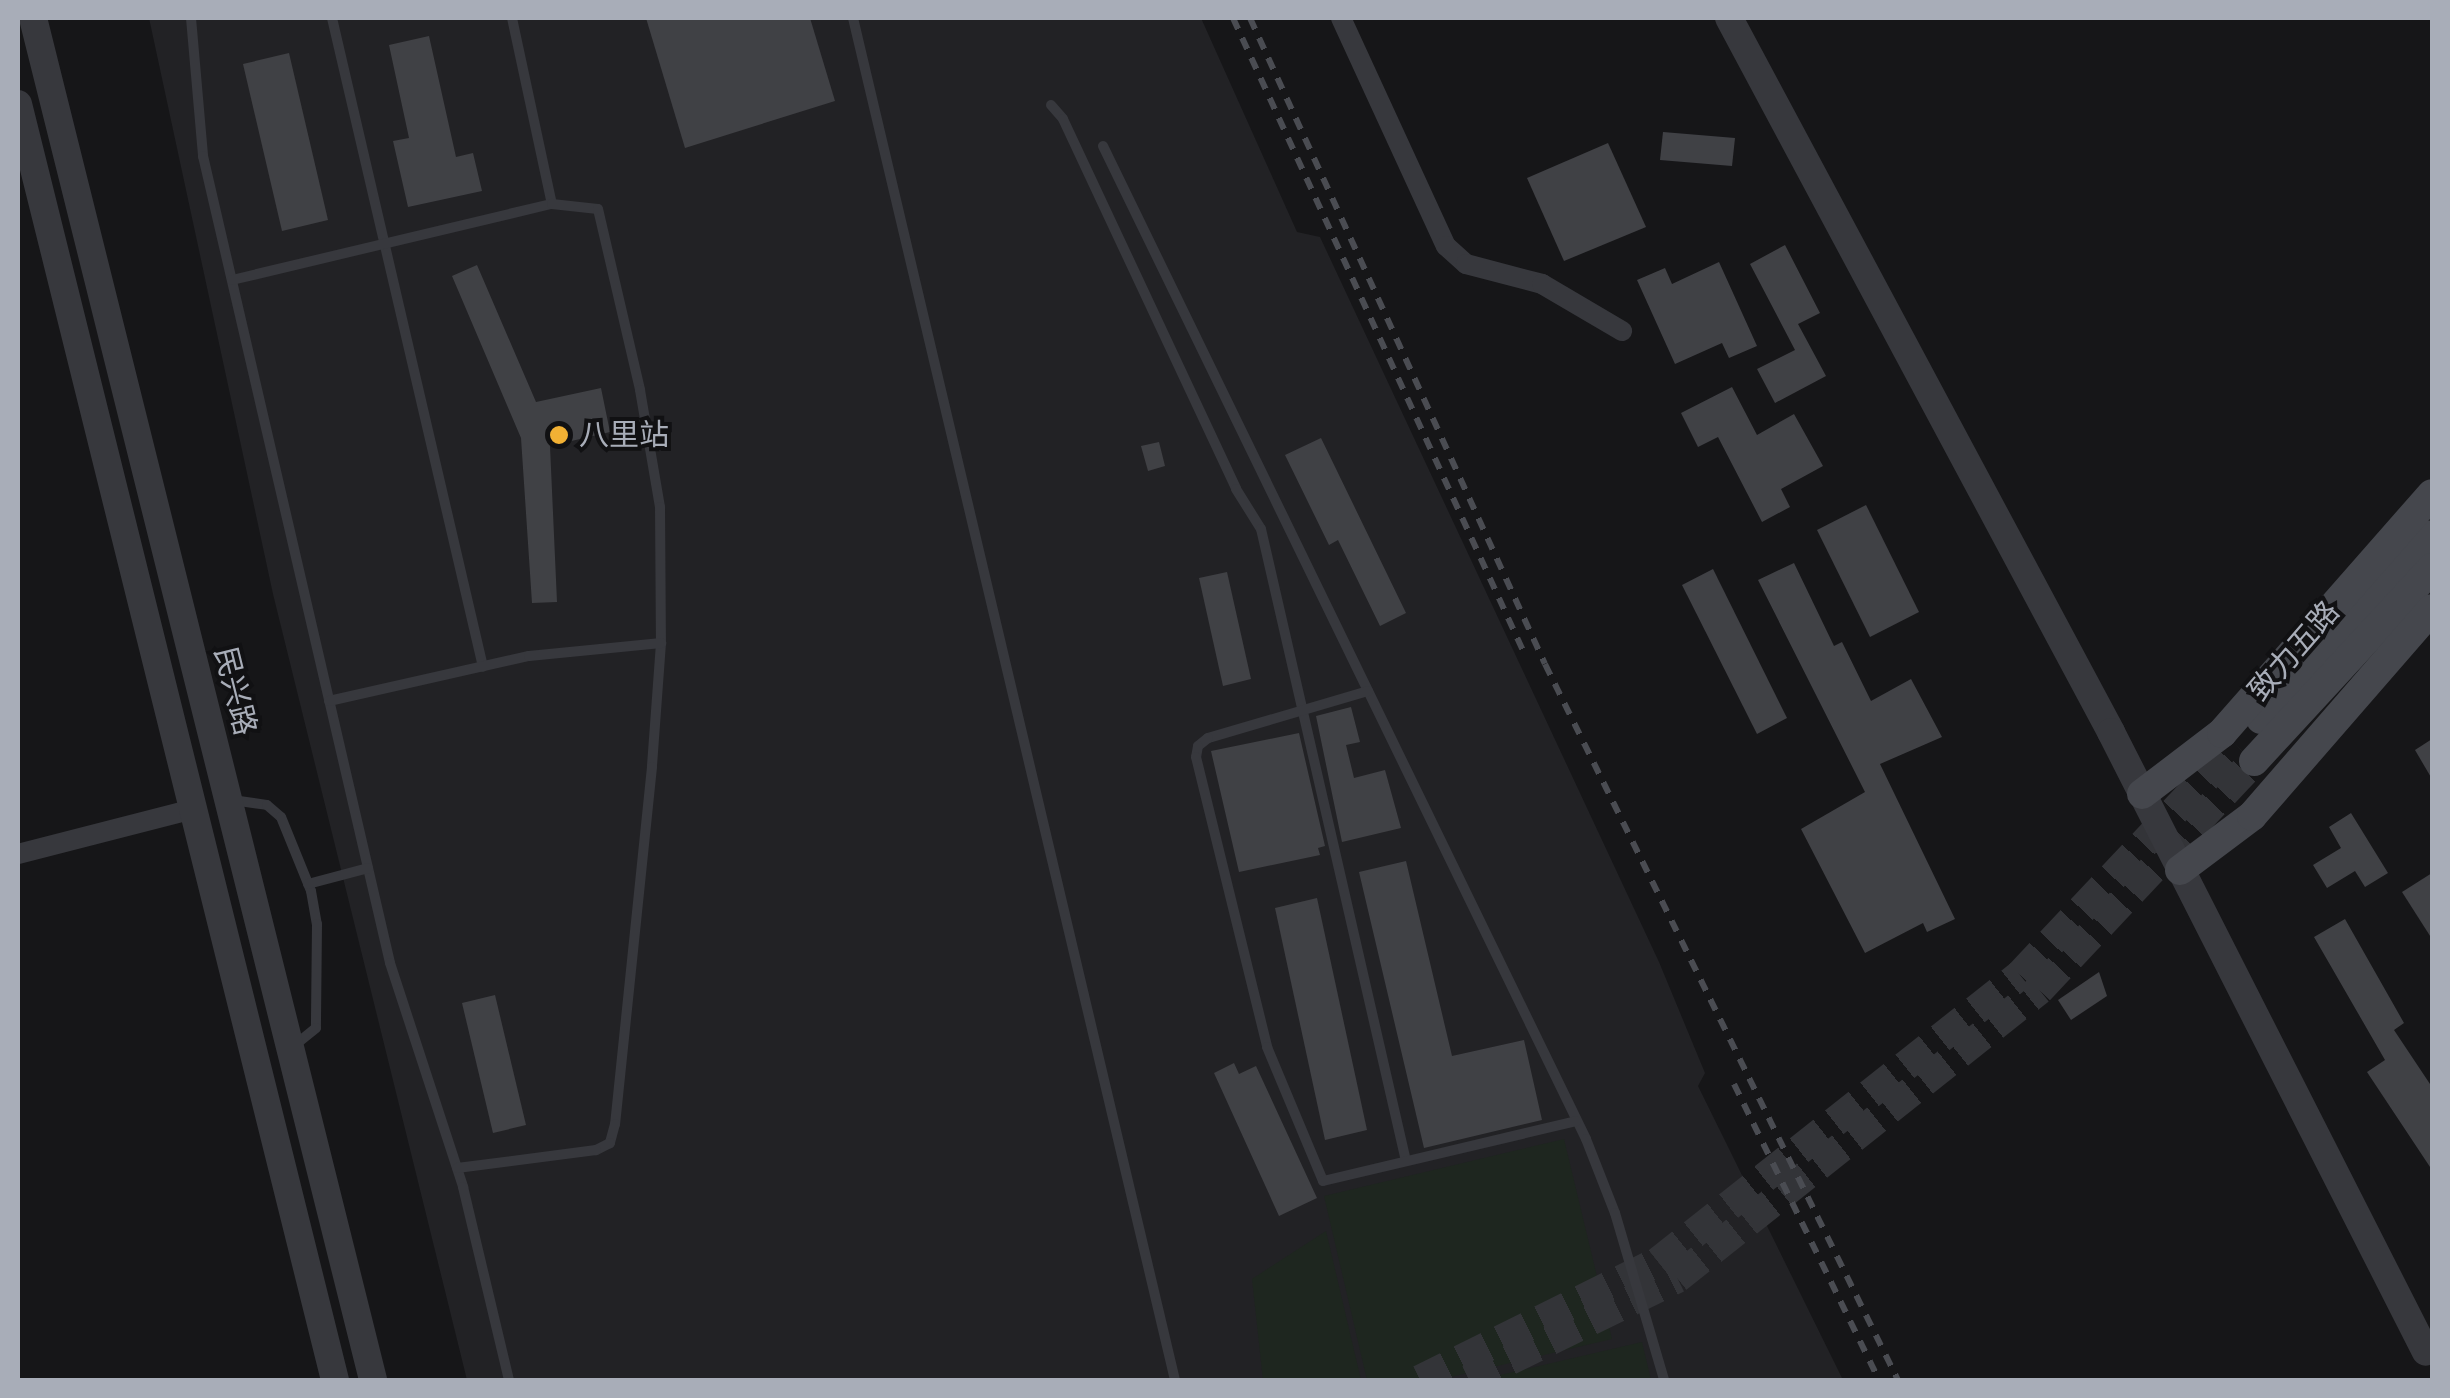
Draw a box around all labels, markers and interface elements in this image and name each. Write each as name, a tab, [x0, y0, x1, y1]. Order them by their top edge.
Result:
place label: 八里站	[579, 417, 669, 453]
marker: 八里站	[548, 424, 570, 446]
street label: 致力五路	[2241, 594, 2347, 708]
street label: 民兴路	[207, 643, 263, 739]

